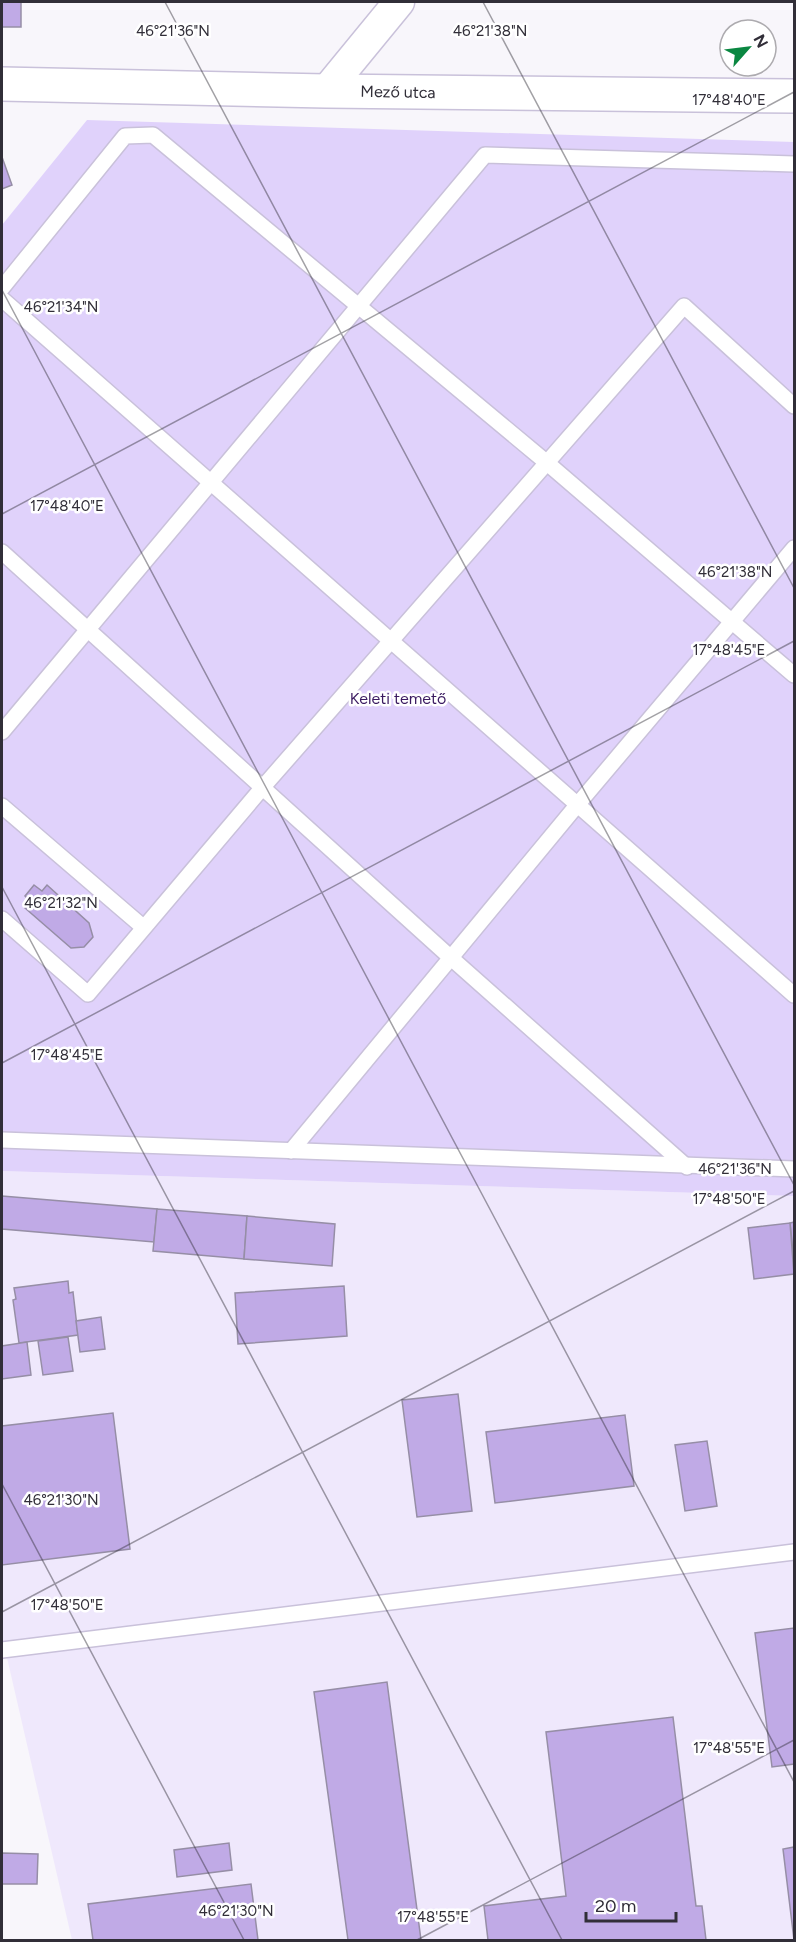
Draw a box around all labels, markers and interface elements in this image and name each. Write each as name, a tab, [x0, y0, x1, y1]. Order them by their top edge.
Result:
north arrow	[718, 18, 778, 78]
text: 46°21'36"N	[136, 22, 210, 40]
text: 46°21'38"N	[453, 22, 527, 40]
text: N	[750, 31, 772, 51]
street label: Mező utca	[360, 82, 436, 102]
text: 17°48'40"E	[692, 91, 766, 109]
text: 46°21'34"N	[24, 298, 98, 316]
text: 17°48'40"E	[30, 497, 104, 515]
text: 46°21'38"N	[698, 563, 772, 581]
text: 17°48'45"E	[693, 641, 765, 659]
park label: Keleti temető	[350, 689, 446, 708]
text: 46°21'32"N	[24, 894, 98, 912]
text: 17°48'45"E	[31, 1046, 103, 1064]
text: 46°21'36"N	[698, 1160, 772, 1178]
text: 17°48'50"E	[692, 1190, 766, 1208]
text: 46°21'30"N	[23, 1491, 99, 1509]
text: 17°48'50"E	[30, 1596, 104, 1614]
text: 17°48'55"E	[693, 1739, 765, 1757]
scale bar	[586, 1885, 676, 1923]
text: 20 m	[595, 1895, 636, 1917]
text: 46°21'30"N	[198, 1902, 274, 1920]
text: 17°48'55"E	[397, 1908, 469, 1926]

